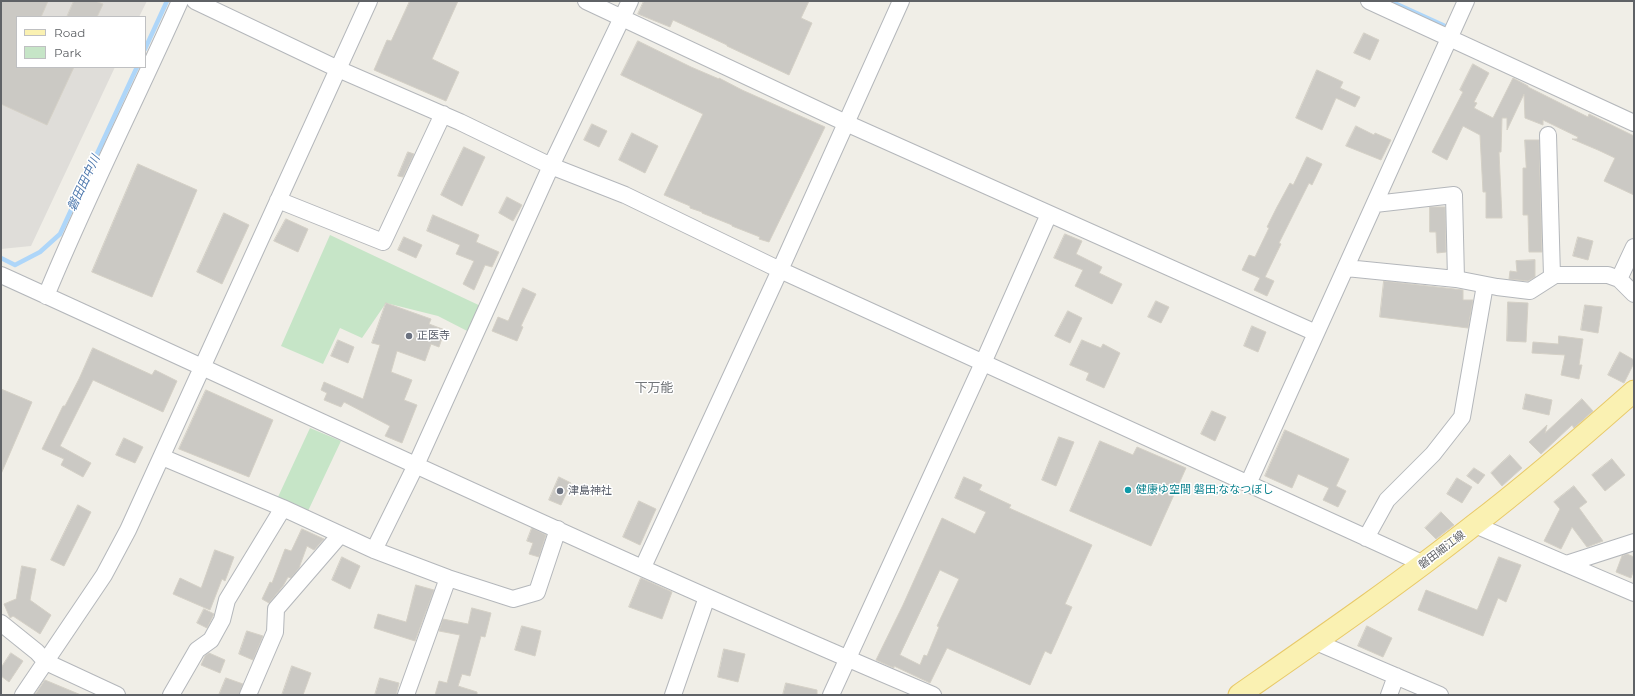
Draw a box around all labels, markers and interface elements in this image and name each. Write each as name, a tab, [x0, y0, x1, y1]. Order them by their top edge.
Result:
legend	[16, 16, 146, 68]
text: Road	[54, 25, 85, 40]
text: Park	[54, 45, 81, 60]
water label: 磐田田中川	[65, 153, 103, 213]
place label: 正医寺	[417, 329, 450, 343]
marker: 正医寺	[404, 331, 414, 341]
district label: 下万能	[635, 380, 673, 396]
place label: 健康ゆ空間 磐田;ななつぼし	[1136, 483, 1273, 497]
place label: 津島神社	[568, 484, 612, 498]
marker: 健康ゆ空間 磐田;ななつぼし	[1123, 485, 1133, 495]
marker: 津島神社	[555, 486, 565, 496]
street label: 磐田細江線	[1416, 528, 1468, 572]

